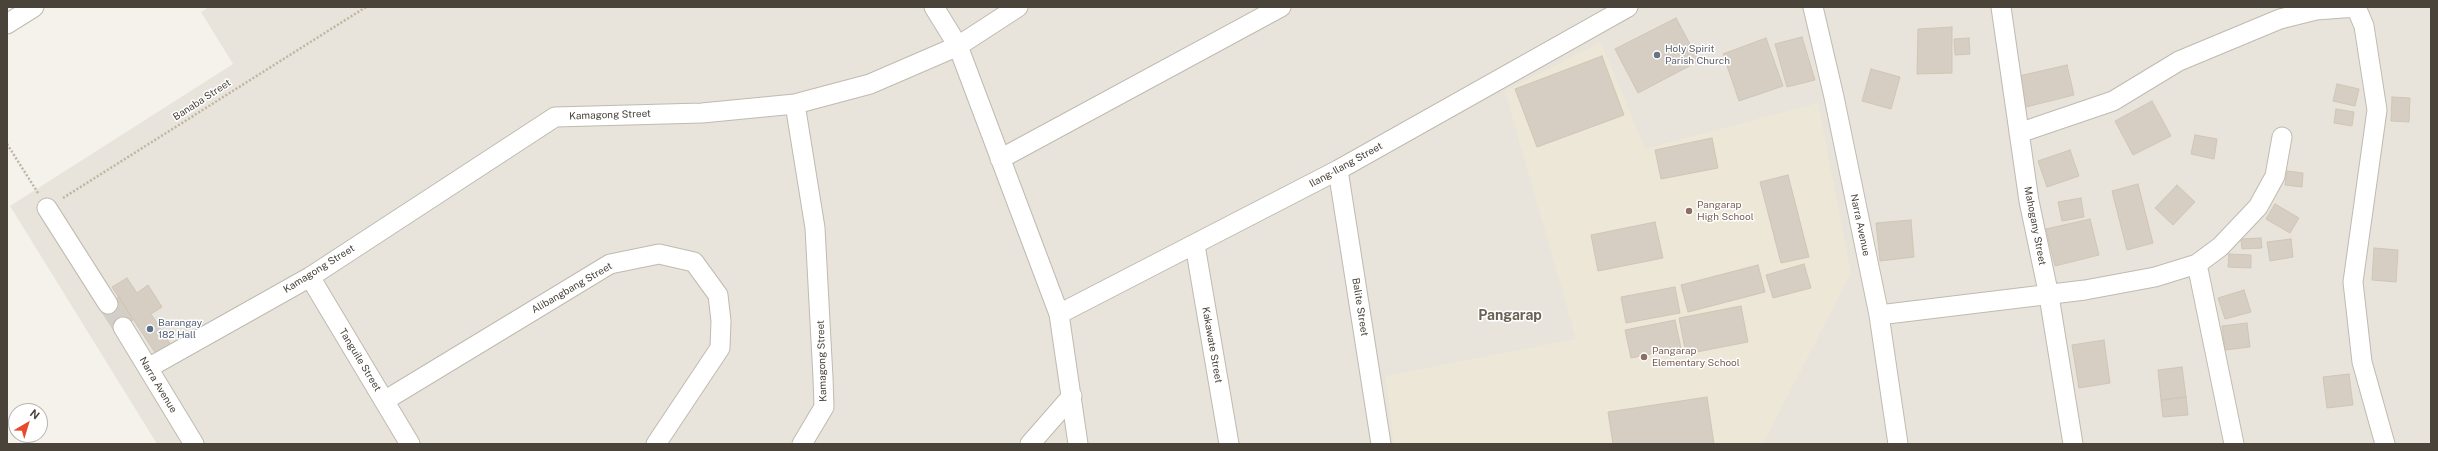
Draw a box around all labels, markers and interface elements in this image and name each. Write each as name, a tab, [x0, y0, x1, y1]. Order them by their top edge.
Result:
place label: Holy Spirit Parish Church	[1665, 43, 1730, 66]
marker: Holy Spirit Parish Church	[1652, 50, 1662, 60]
street label: Banaba Street	[171, 77, 233, 123]
street label: Kamagong Street	[569, 108, 651, 122]
street label: Ilang-Ilang Street	[1307, 140, 1385, 190]
street label: Mahogany Street	[2021, 186, 2049, 266]
street label: Narra Avenue	[1848, 193, 1872, 257]
place label: Pangarap High School	[1697, 199, 1754, 222]
marker: Pangarap High School	[1684, 206, 1694, 216]
street label: Kamagong Street	[281, 242, 357, 296]
street label: Alibangbang Street	[530, 260, 614, 316]
street label: Balite Street	[1349, 277, 1371, 337]
street label: Kakawate Street	[1199, 306, 1225, 384]
district label: Pangarap	[1478, 308, 1542, 324]
place label: Barangay 182 Hall	[158, 317, 202, 340]
street label: Kamagong Street	[815, 320, 829, 402]
marker: Barangay 182 Hall	[145, 324, 155, 334]
street label: Tanguile Street	[337, 326, 383, 394]
place label: Pangarap Elementary School	[1652, 345, 1740, 368]
marker: Pangarap Elementary School	[1639, 352, 1649, 362]
street label: Narra Avenue	[137, 355, 179, 415]
north arrow	[8, 403, 48, 443]
text: N	[28, 407, 42, 422]

